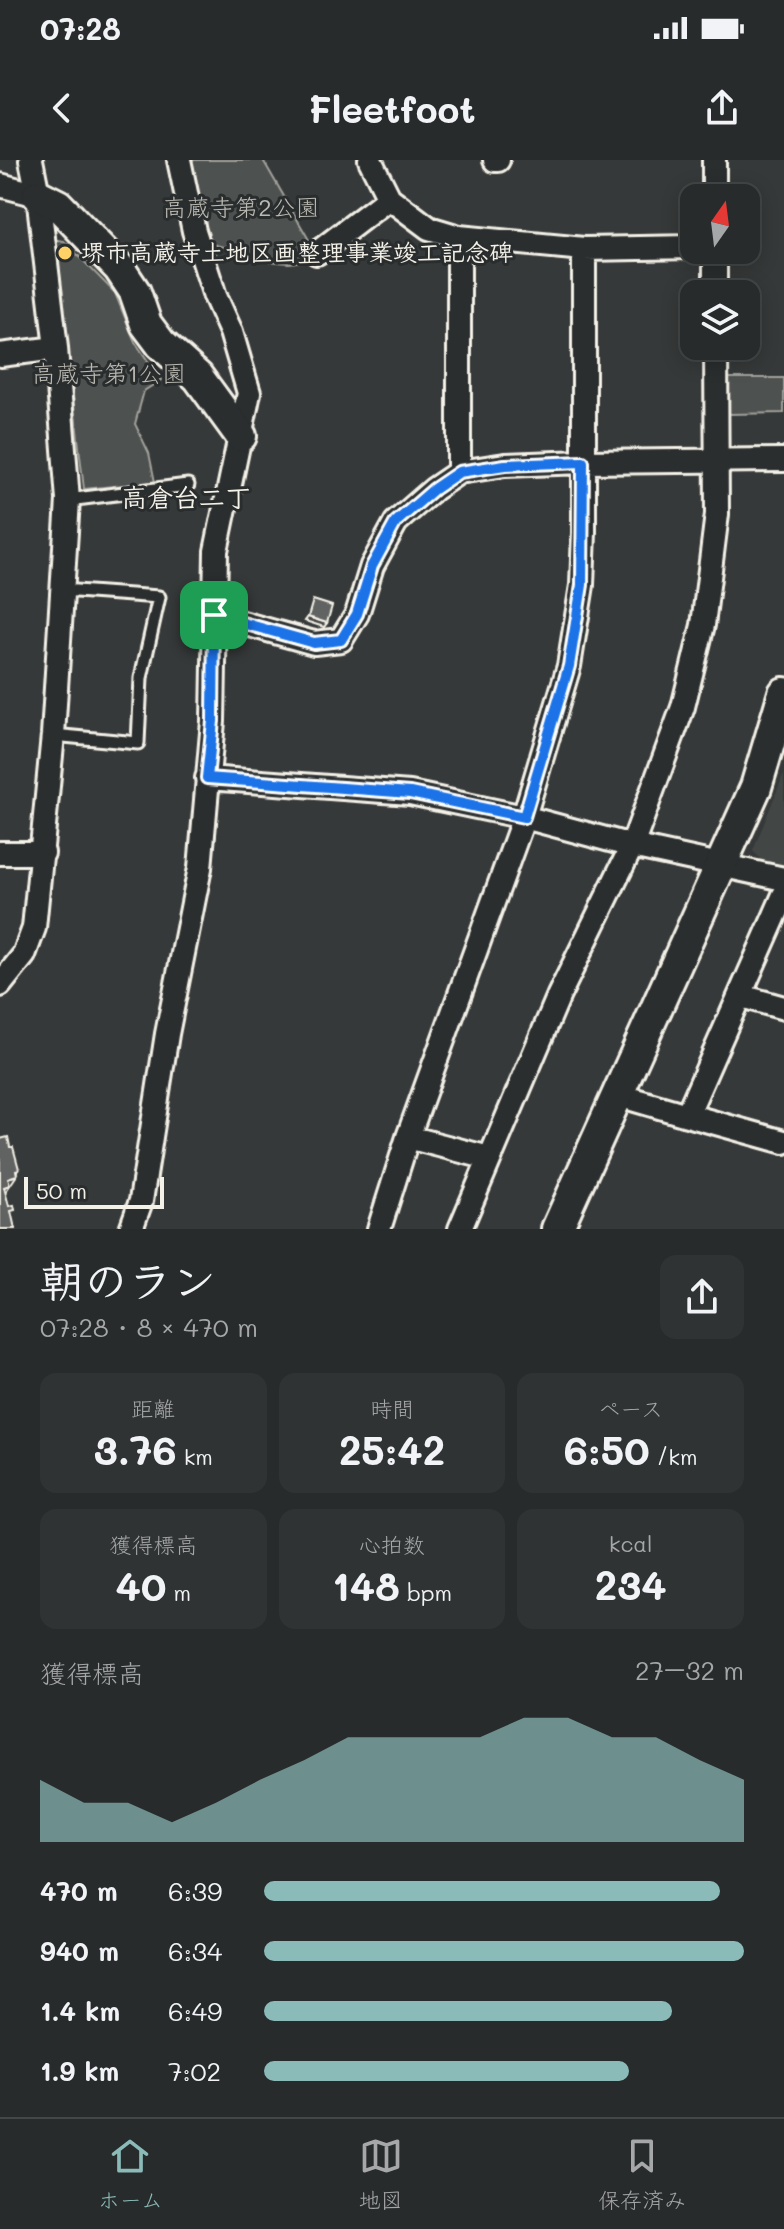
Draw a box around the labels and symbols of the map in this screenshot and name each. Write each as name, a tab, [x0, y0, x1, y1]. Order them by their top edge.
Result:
north arrow	[680, 184, 760, 264]
park label: 高蔵寺第2公園	[162, 191, 320, 222]
place label: 堺市高蔵寺土地区画整理事業竣工記念碑	[81, 236, 513, 267]
marker: 堺市高蔵寺土地区画整理事業竣工記念碑	[56, 244, 74, 262]
park label: 高蔵寺第1公園	[32, 357, 186, 388]
district label: 高倉台二丁	[121, 480, 251, 514]
pin	[180, 581, 248, 649]
scale bar	[24, 1173, 164, 1209]

